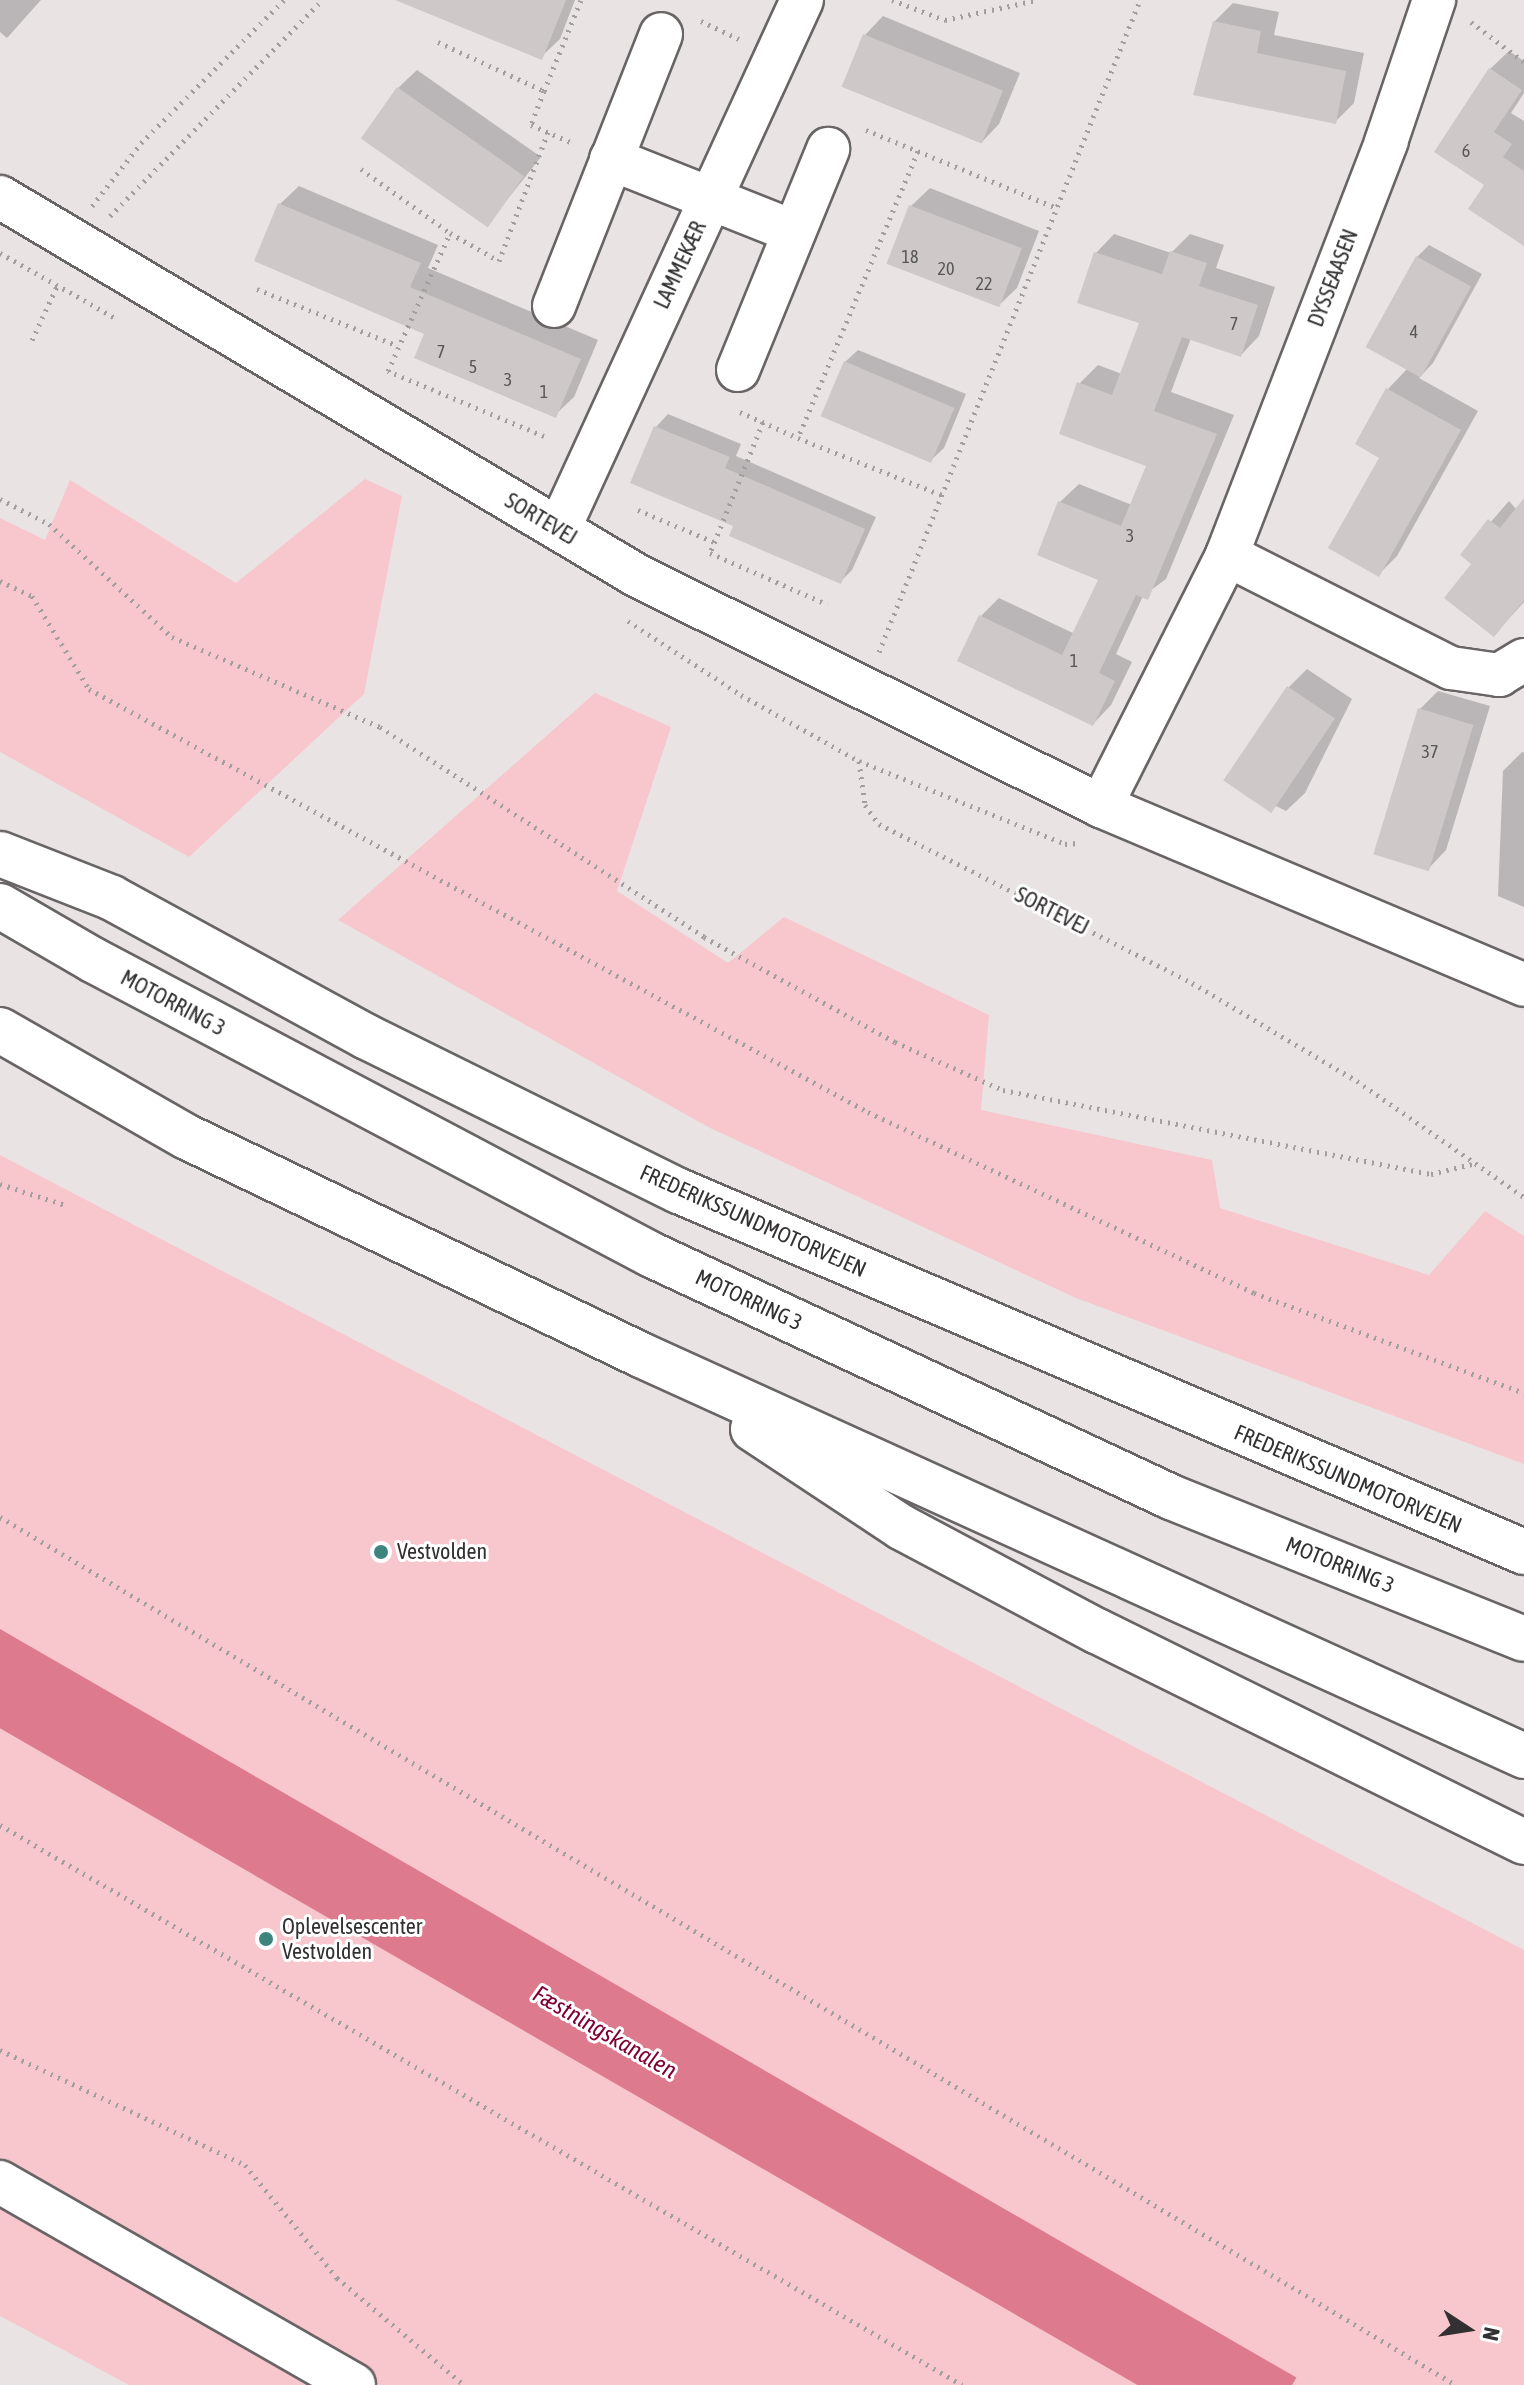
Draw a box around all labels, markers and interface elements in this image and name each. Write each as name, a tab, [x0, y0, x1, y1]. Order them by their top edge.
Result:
house number: 6	[1462, 140, 1470, 162]
street label: LAMMEKÆR	[648, 217, 712, 313]
street label: DYSSEAASEN	[1302, 225, 1364, 331]
house number: 18	[902, 246, 918, 268]
house number: 20	[938, 258, 954, 280]
house number: 22	[976, 273, 992, 295]
house number: 7	[1230, 313, 1238, 335]
house number: 4	[1410, 321, 1418, 343]
house number: 7	[437, 341, 445, 363]
house number: 5	[469, 356, 477, 378]
house number: 3	[504, 369, 512, 391]
house number: 1	[540, 381, 548, 403]
street label: SORTEVEJ	[500, 487, 582, 551]
house number: 3	[1126, 525, 1134, 547]
house number: 1	[1070, 650, 1078, 672]
house number: 37	[1422, 741, 1438, 763]
street label: SORTEVEJ	[1011, 881, 1093, 941]
street label: MOTORRING 3	[116, 964, 230, 1042]
street label: FREDERIKSSUNDMOTORVEJEN	[636, 1159, 870, 1283]
street label: MOTORRING 3	[691, 1264, 807, 1336]
street label: FREDERIKSSUNDMOTORVEJEN	[1230, 1419, 1466, 1539]
street label: MOTORRING 3	[1282, 1531, 1398, 1599]
place label: Vestvolden	[397, 1539, 487, 1565]
marker: Vestvolden	[372, 1543, 390, 1561]
place label: Oplevelsescenter Vestvolden	[282, 1913, 422, 1964]
marker: Oplevelsescenter Vestvolden	[257, 1930, 275, 1948]
water label: Fæstningskanalen	[528, 1979, 682, 2085]
north arrow	[1428, 2289, 1508, 2369]
text: N	[1477, 2325, 1506, 2343]

